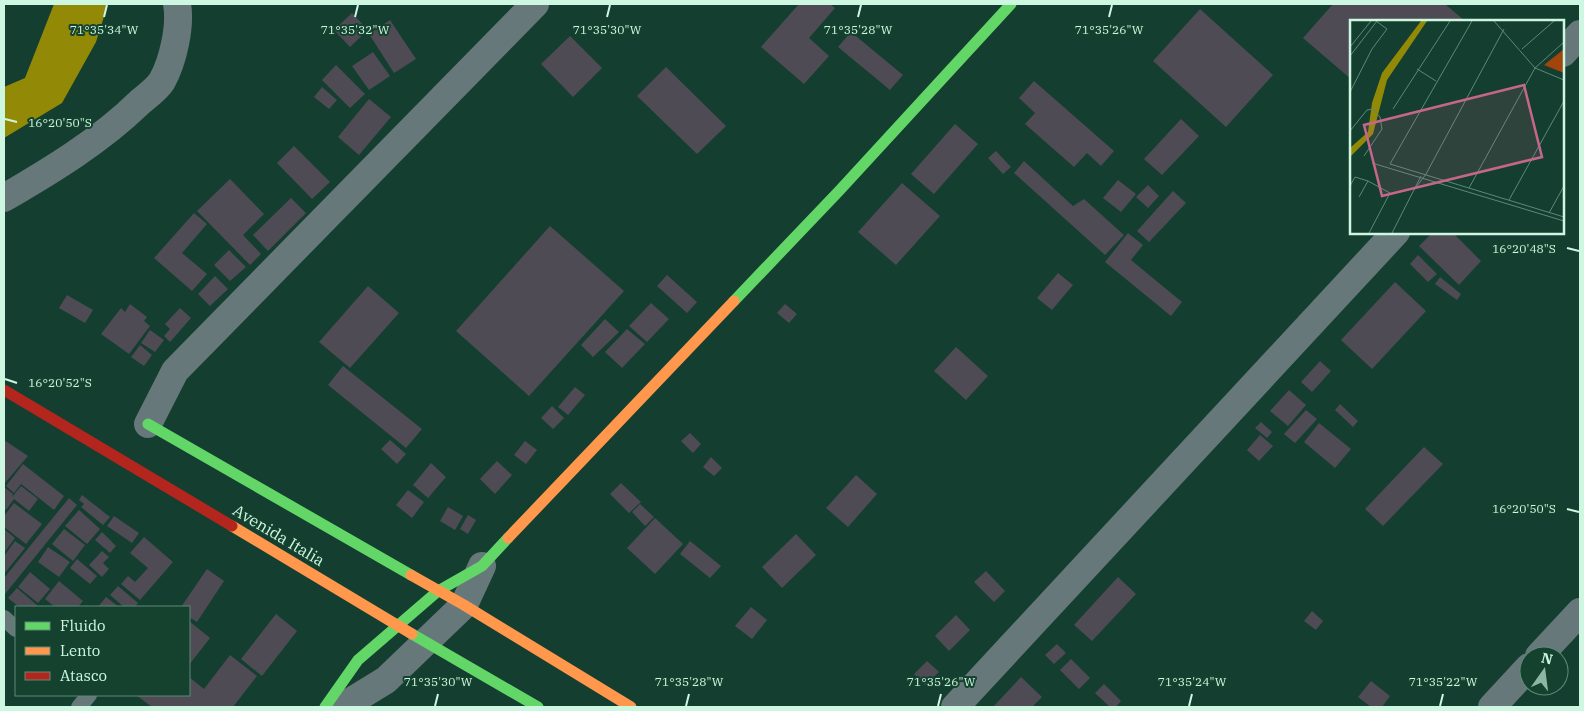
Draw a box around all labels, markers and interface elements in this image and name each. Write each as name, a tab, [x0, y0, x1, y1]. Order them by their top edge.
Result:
inset map	[1350, 20, 1564, 234]
text: 71°35'34"W	[70, 22, 139, 37]
text: 71°35'32"W	[321, 22, 390, 37]
text: 71°35'30"W	[573, 22, 642, 37]
text: 71°35'28"W	[824, 22, 893, 37]
text: 71°35'26"W	[1075, 22, 1144, 37]
text: 16°20'50"S	[28, 115, 92, 130]
text: 16°20'48"S	[1492, 241, 1556, 256]
text: 16°20'52"S	[28, 375, 92, 390]
street label: Avenida Italia	[229, 500, 329, 570]
text: 16°20'50"S	[1492, 501, 1556, 516]
legend	[15, 606, 190, 696]
text: Fluido	[60, 616, 105, 635]
text: Lento	[60, 641, 100, 660]
north arrow	[1519, 646, 1569, 696]
text: N	[1540, 648, 1555, 668]
text: Atasco	[60, 666, 107, 685]
text: 71°35'30"W	[404, 674, 473, 689]
text: 71°35'28"W	[655, 674, 724, 689]
text: 71°35'26"W	[907, 674, 976, 689]
text: 71°35'24"W	[1158, 674, 1227, 689]
text: 71°35'22"W	[1409, 674, 1478, 689]

